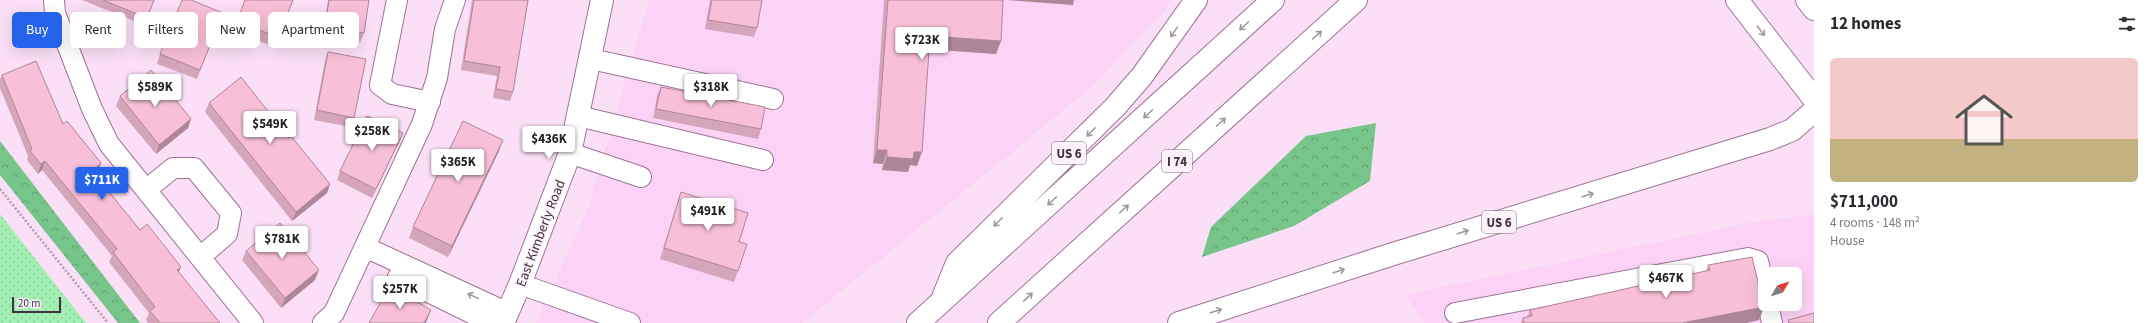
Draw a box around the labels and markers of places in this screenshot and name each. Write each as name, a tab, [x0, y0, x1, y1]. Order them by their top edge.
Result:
pin: $723K	[894, 27, 950, 61]
pin: $589K	[127, 74, 183, 108]
pin: $318K	[683, 74, 739, 108]
pin: $549K	[242, 111, 298, 145]
pin: $258K	[344, 118, 400, 152]
pin: $436K	[521, 126, 577, 160]
pin: $365K	[430, 149, 486, 183]
pin: $711K	[74, 167, 130, 201]
pin: $491K	[680, 198, 736, 232]
pin: $781K	[254, 226, 310, 260]
pin: $467K	[1638, 265, 1694, 299]
pin: $257K	[372, 276, 428, 310]

